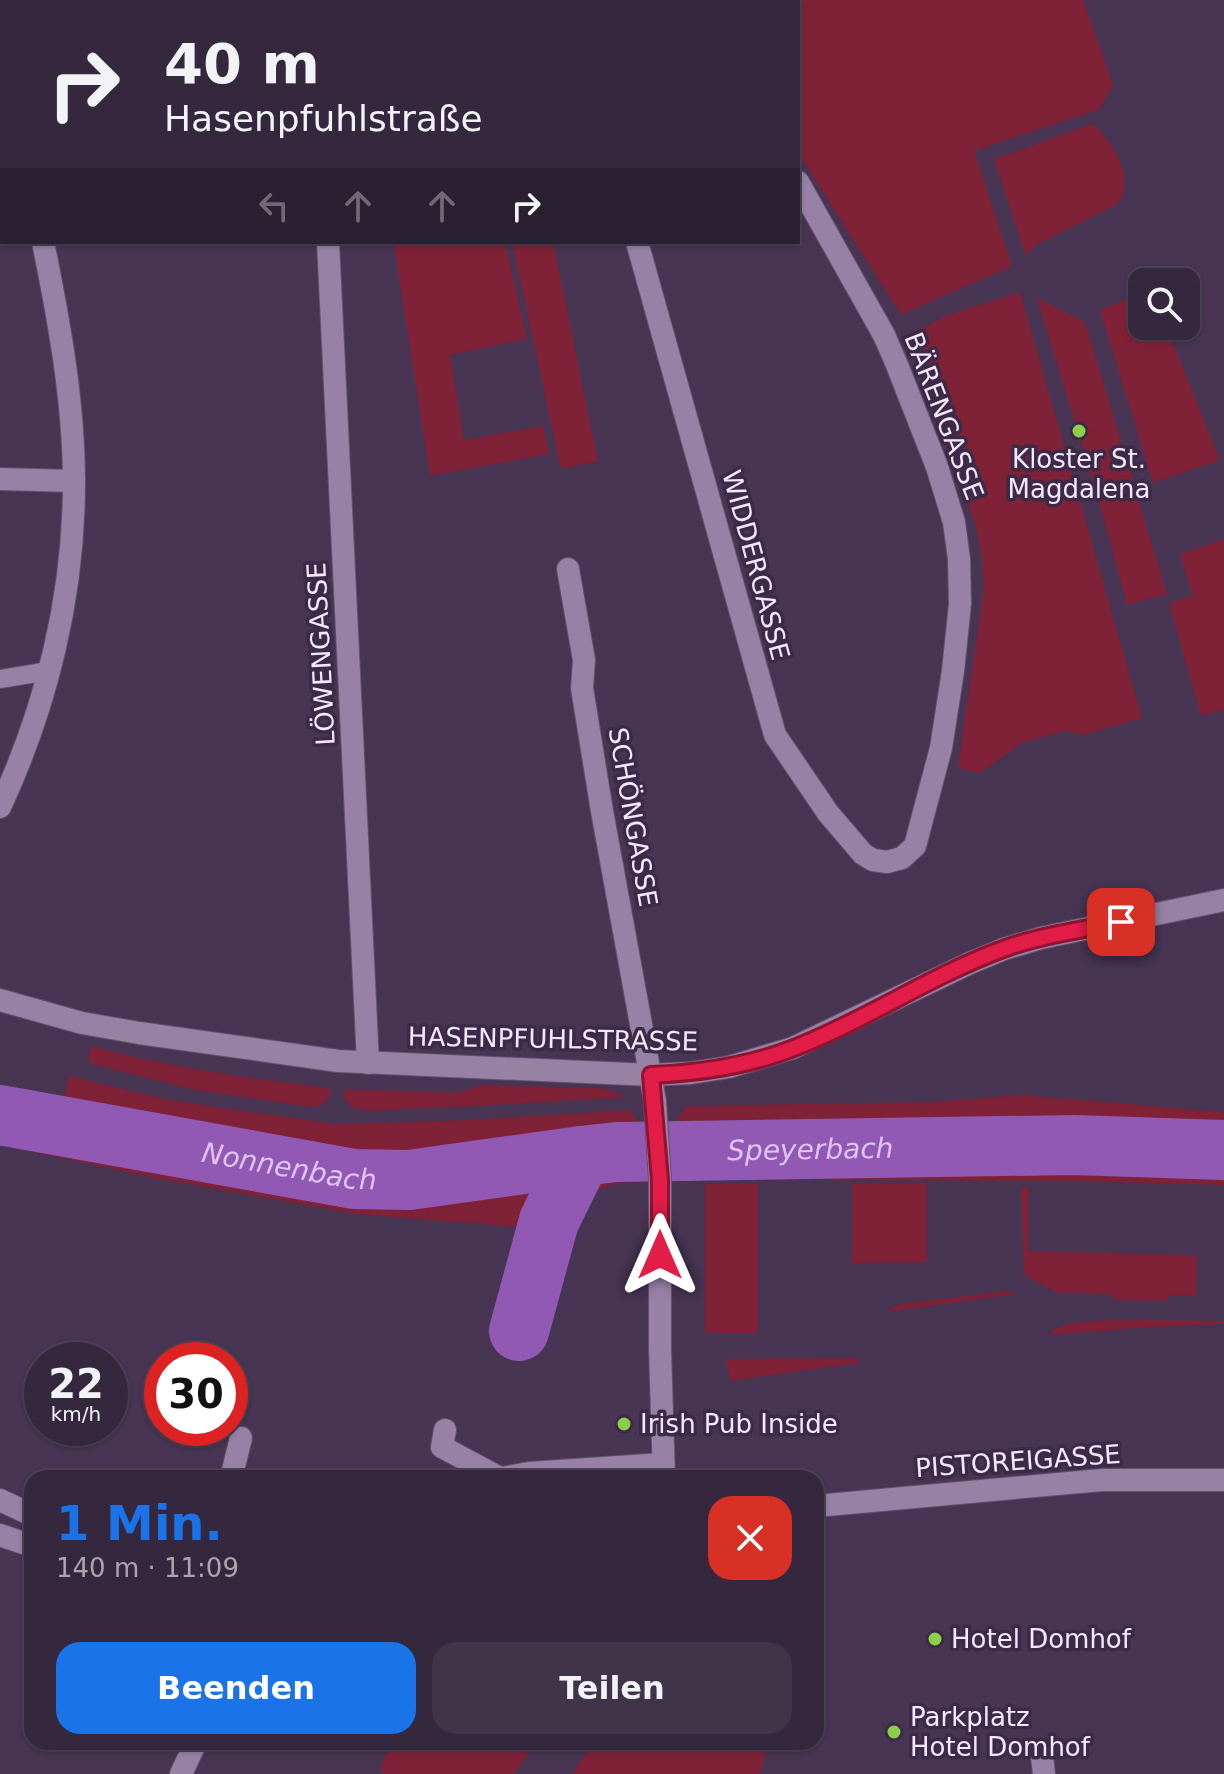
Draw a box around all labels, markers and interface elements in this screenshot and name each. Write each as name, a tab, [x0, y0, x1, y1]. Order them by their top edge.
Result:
text: 40 m	[164, 31, 320, 96]
icon: right	[32, 32, 136, 136]
text: Hasenpfuhlstraße	[164, 98, 483, 139]
icon: left	[252, 184, 296, 228]
icon: ahead	[336, 184, 380, 228]
icon: ahead	[420, 184, 464, 228]
icon: right	[504, 184, 548, 228]
map controls	[1128, 268, 1200, 340]
button: search	[1128, 268, 1200, 340]
street label: BÄRENGASSE	[898, 328, 991, 504]
marker: Kloster St. Magdalena	[1070, 422, 1088, 440]
place label: Kloster St. Magdalena	[1008, 444, 1150, 504]
street label: WIDDERGASSE	[716, 467, 796, 663]
street label: LÖWENGASSE	[300, 562, 341, 746]
street label: SCHÖNGASSE	[602, 725, 665, 909]
pin	[1087, 888, 1155, 956]
icon: arrive	[1099, 900, 1143, 944]
street label: HASENPFUHLSTRASSE	[408, 1021, 698, 1057]
water label: Speyerbach	[727, 1131, 894, 1167]
water label: Nonnenbach	[199, 1135, 377, 1196]
position arrow	[618, 1213, 702, 1297]
speed limit sign: 30	[144, 1342, 248, 1446]
text: 22	[48, 1361, 104, 1407]
text: km/h	[51, 1402, 101, 1426]
place label: Irish Pub Inside	[640, 1409, 838, 1439]
marker: Irish Pub Inside	[615, 1415, 633, 1433]
street label: PISTOREIGASSE	[914, 1439, 1122, 1483]
text: 1 Min.	[56, 1495, 223, 1551]
button: close	[708, 1496, 792, 1580]
text: 140 m · 11:09	[56, 1553, 239, 1583]
place label: Hotel Domhof	[951, 1624, 1132, 1654]
marker: Hotel Domhof	[926, 1630, 944, 1648]
button: Beenden	[56, 1642, 416, 1734]
button: Teilen	[432, 1642, 792, 1734]
place label: Parkplatz Hotel Domhof	[910, 1702, 1091, 1762]
marker: Parkplatz Hotel Domhof	[885, 1723, 903, 1741]

